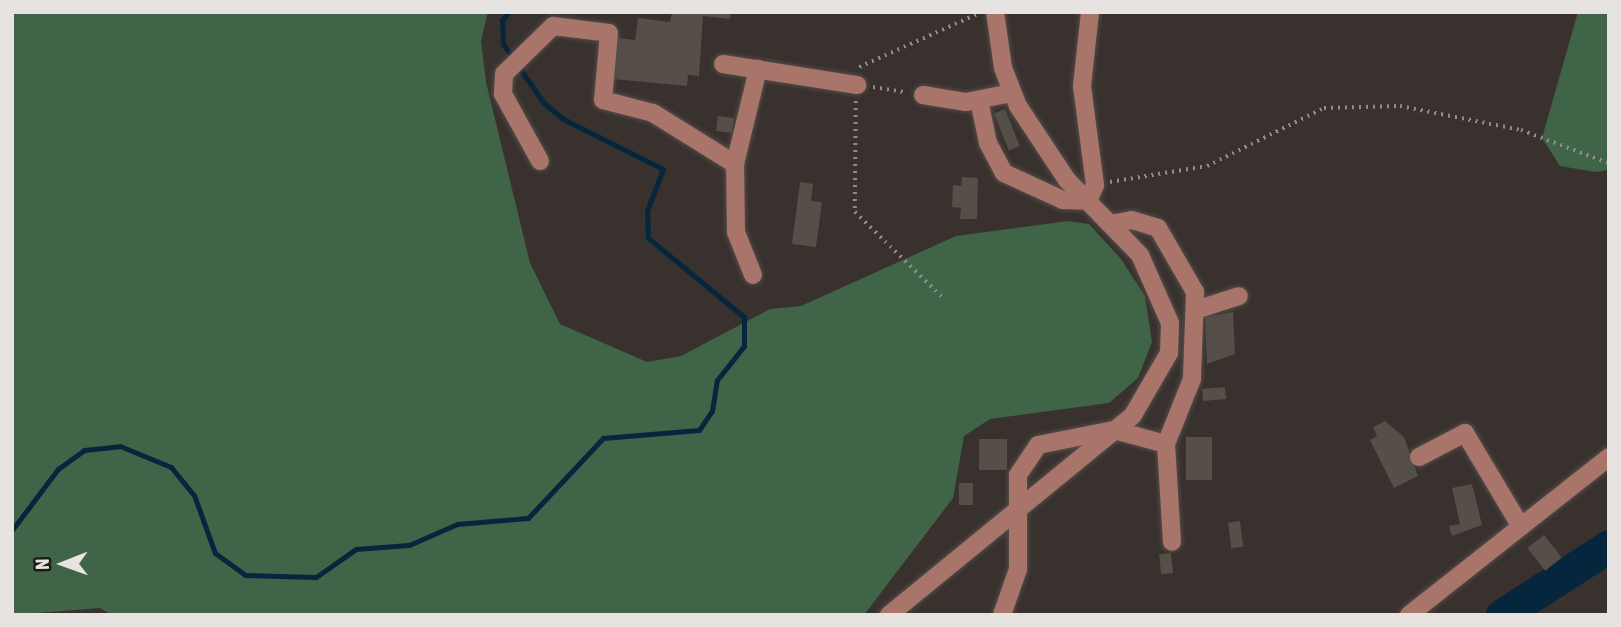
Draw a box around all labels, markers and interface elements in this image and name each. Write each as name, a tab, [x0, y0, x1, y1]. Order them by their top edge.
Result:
north arrow	[28, 529, 98, 599]
text: N	[31, 559, 53, 570]

